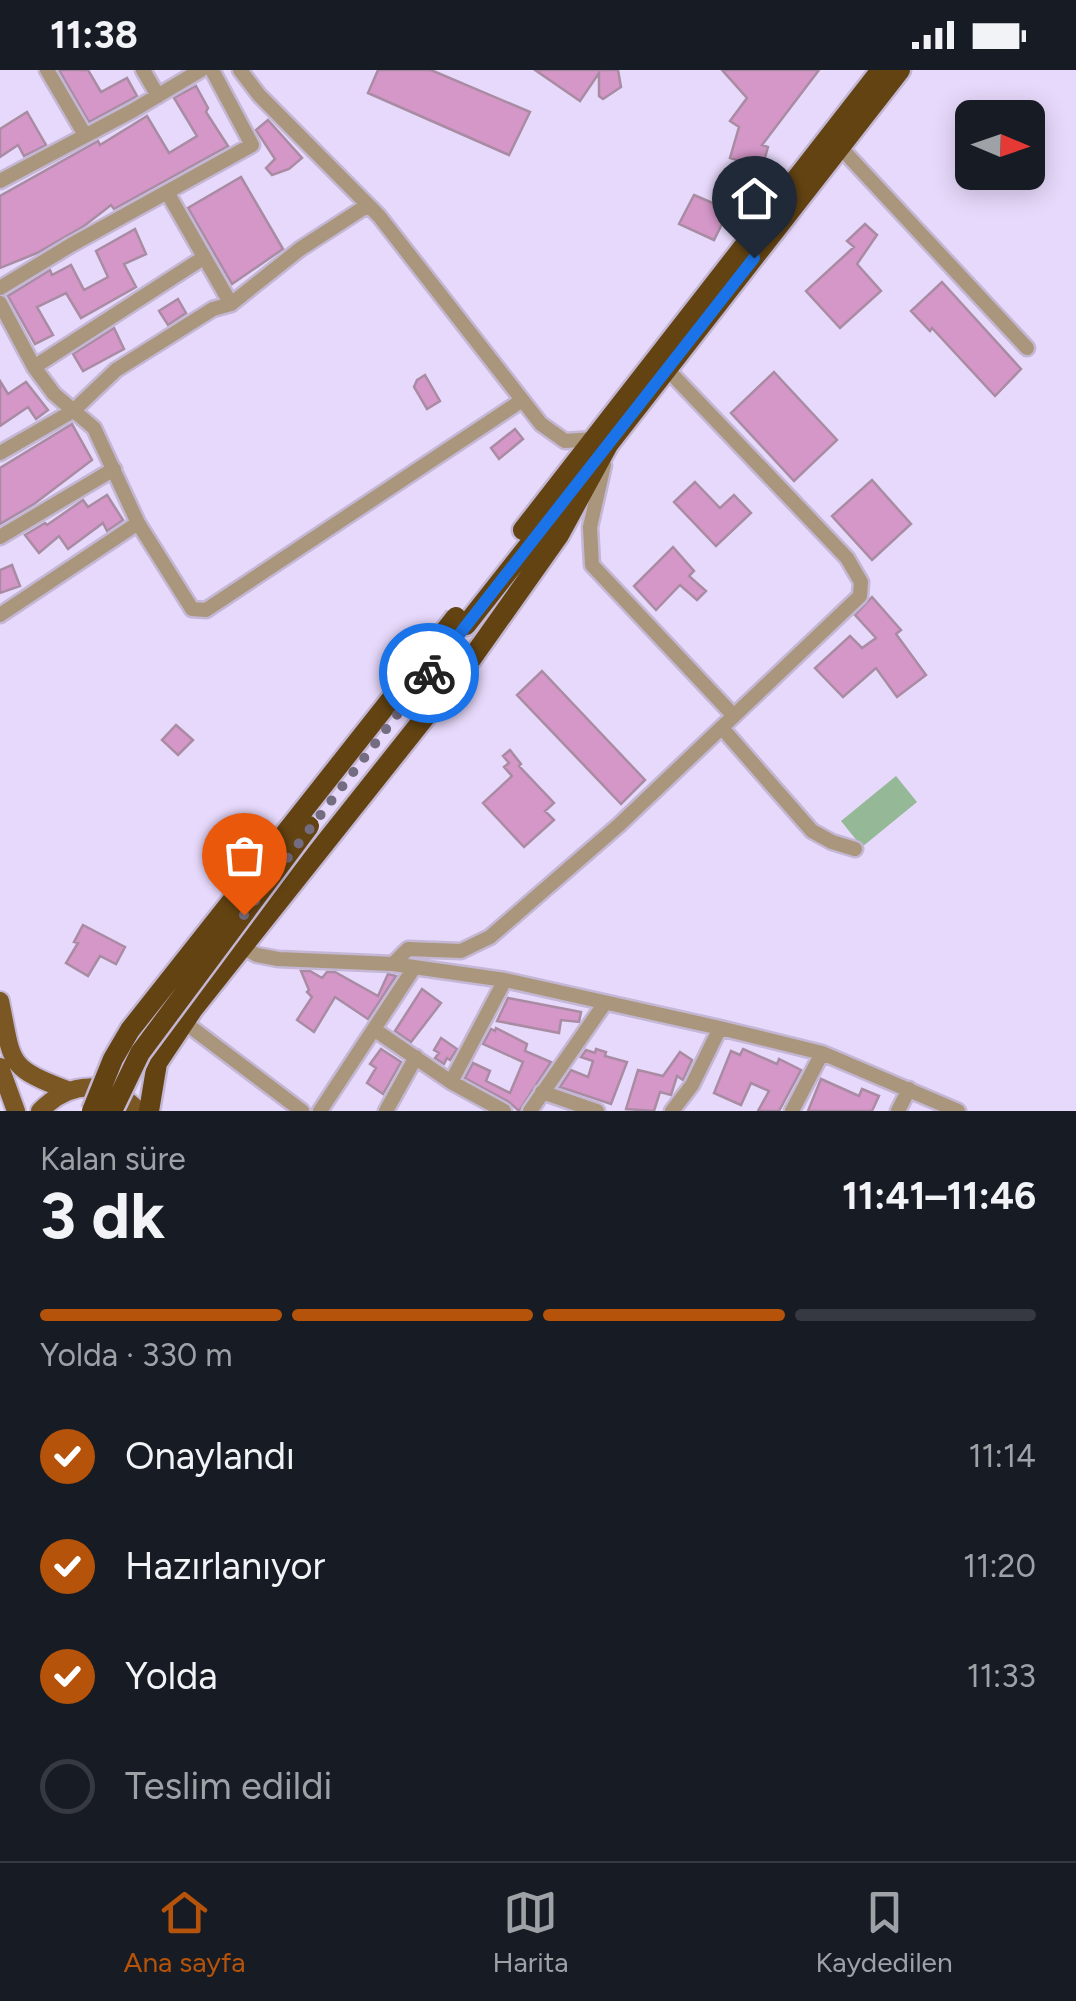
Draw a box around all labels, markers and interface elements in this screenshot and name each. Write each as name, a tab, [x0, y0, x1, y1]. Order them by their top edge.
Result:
text: 11:38	[50, 12, 138, 58]
north arrow	[955, 100, 1045, 190]
map controls	[955, 100, 1045, 190]
pin	[712, 156, 797, 259]
icon: home	[727, 171, 782, 226]
courier	[379, 623, 479, 723]
icon: bike	[402, 646, 457, 701]
pin	[202, 813, 287, 916]
icon: bag	[217, 828, 272, 883]
text: Kalan süre	[40, 1140, 186, 1178]
text: 11:41–11:46	[842, 1173, 1036, 1219]
text: 3 dk	[40, 1176, 165, 1254]
text: Yolda · 330 m	[40, 1336, 232, 1374]
icon: check	[40, 1429, 95, 1484]
text: Onaylandı	[125, 1433, 295, 1479]
text: 11:14	[968, 1437, 1036, 1475]
icon: check	[40, 1539, 95, 1594]
text: Hazırlanıyor	[125, 1543, 325, 1589]
text: 11:20	[963, 1547, 1036, 1585]
icon: check	[40, 1649, 95, 1704]
text: Yolda	[125, 1653, 218, 1699]
text: 11:33	[967, 1657, 1036, 1695]
text: Teslim edildi	[125, 1763, 332, 1809]
tab: Ana sayfa	[123, 1885, 246, 1979]
tab: Harita	[493, 1885, 569, 1979]
tab: Kaydedilen	[816, 1885, 953, 1979]

